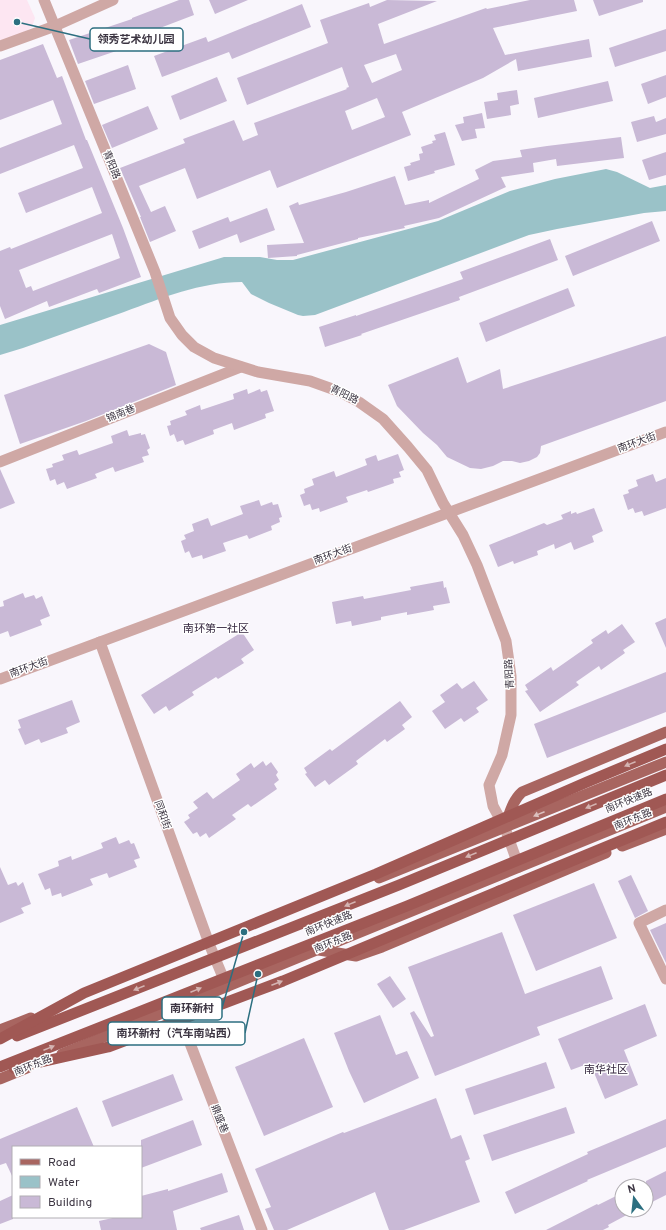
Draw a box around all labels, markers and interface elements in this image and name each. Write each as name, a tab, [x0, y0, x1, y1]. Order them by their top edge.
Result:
callout: 领秀艺术幼儿园	[90, 28, 183, 51]
text: 领秀艺术幼儿园	[98, 33, 175, 47]
street label: 青阳路	[99, 149, 123, 181]
street label: 青阳路	[328, 383, 360, 407]
street label: 锦南巷	[105, 402, 137, 426]
street label: 南环大街	[616, 430, 658, 456]
street label: 南环大街	[312, 542, 354, 568]
district label: 南环第一社区	[183, 622, 249, 636]
street label: 南环大街	[8, 655, 50, 681]
street label: 青阳路	[502, 659, 518, 689]
one-way arrow	[623, 762, 635, 768]
street label: 南环快速路	[603, 786, 655, 816]
street label: 同和街	[151, 799, 173, 831]
one-way arrow	[585, 803, 597, 809]
street label: 南环东路	[612, 806, 654, 834]
one-way arrow	[533, 811, 545, 817]
one-way arrow	[464, 853, 476, 859]
one-way arrow	[344, 902, 356, 908]
street label: 南环快速路	[303, 909, 355, 939]
street label: 南环东路	[312, 929, 354, 957]
one-way arrow	[271, 980, 283, 986]
one-way arrow	[132, 986, 144, 992]
one-way arrow	[191, 986, 203, 992]
callout: 南环新村	[162, 997, 222, 1020]
text: 南环新村	[170, 1002, 214, 1016]
callout: 南环新村（汽车南站西）	[108, 1022, 245, 1045]
text: 南环新村（汽车南站西）	[117, 1027, 238, 1041]
one-way arrow	[44, 1045, 55, 1051]
street label: 南环东路	[12, 1052, 54, 1080]
district label: 南华社区	[584, 1063, 628, 1077]
street label: 鼎盛巷	[208, 1103, 230, 1135]
legend	[12, 1146, 142, 1218]
text: Road	[48, 1155, 76, 1171]
text: Water	[48, 1175, 80, 1191]
north arrow	[614, 1178, 654, 1218]
text: N	[626, 1182, 637, 1197]
text: Building	[48, 1195, 92, 1211]

